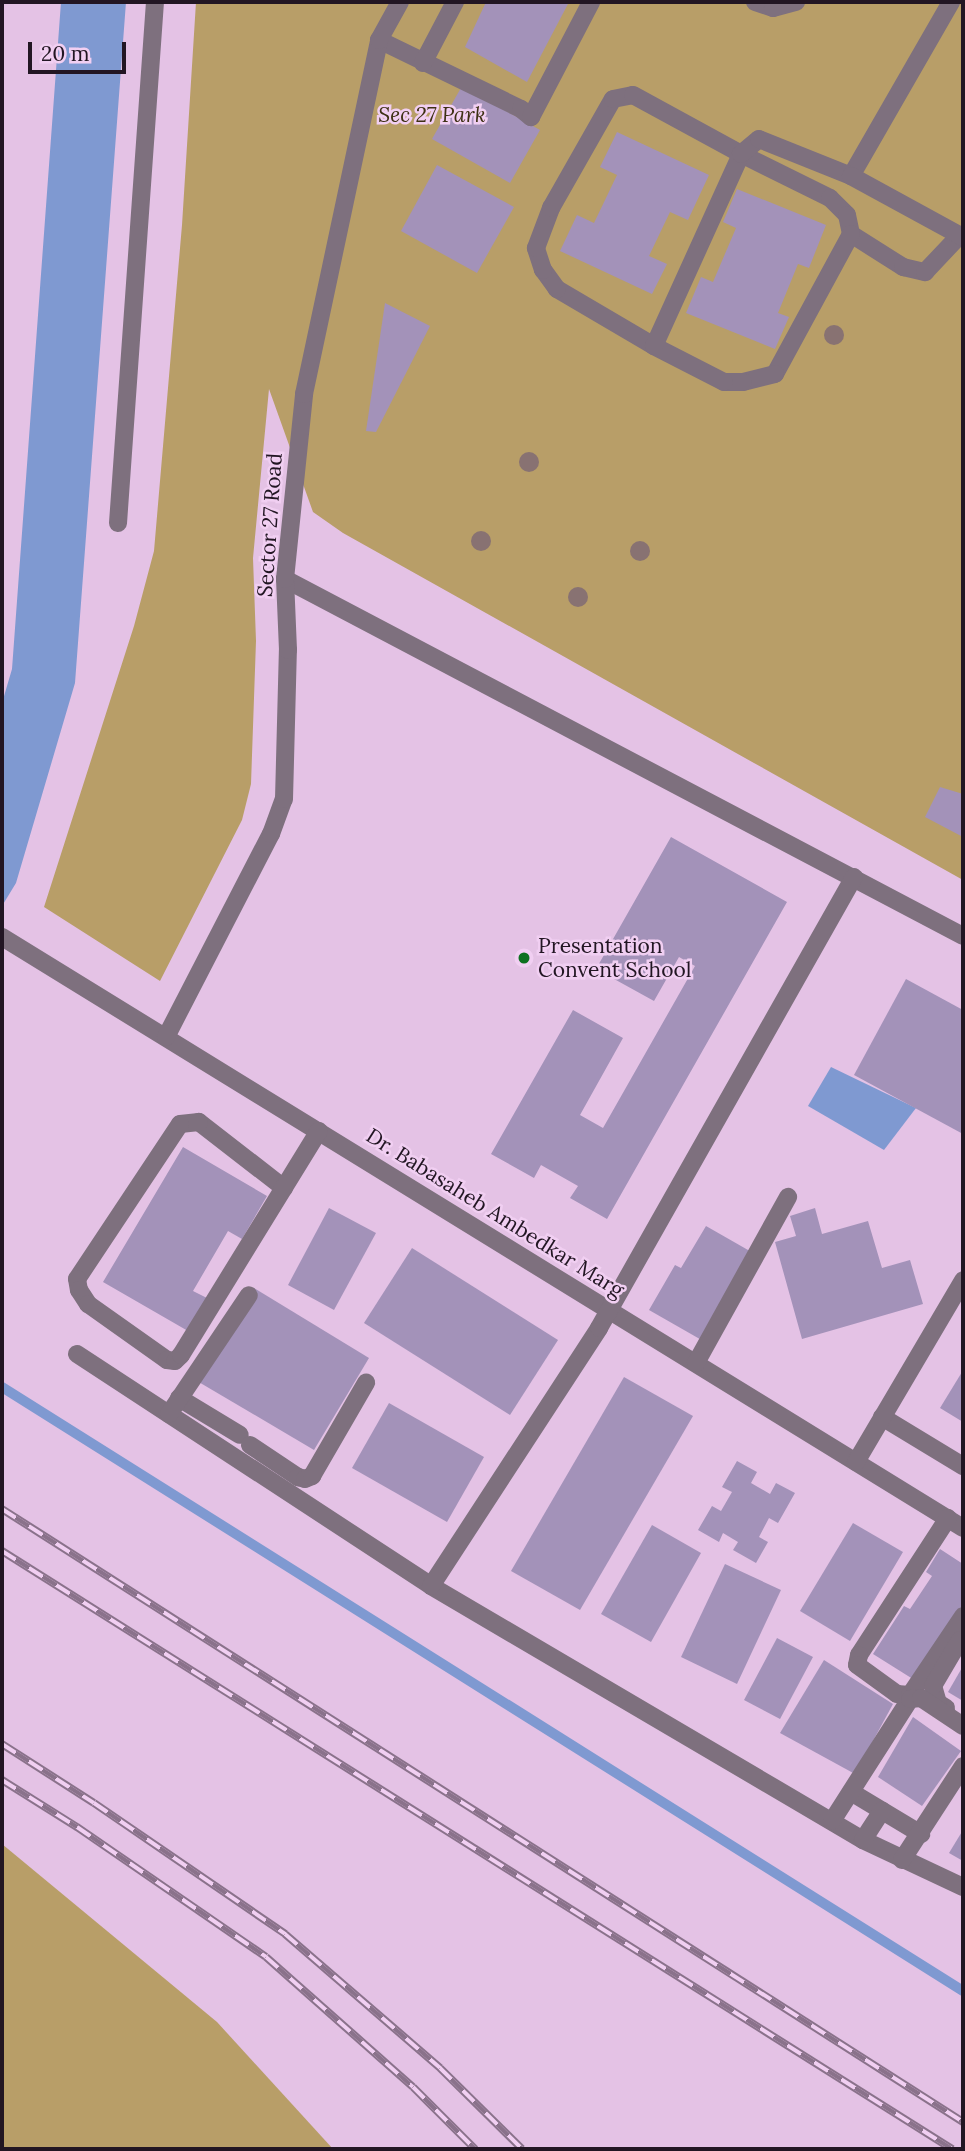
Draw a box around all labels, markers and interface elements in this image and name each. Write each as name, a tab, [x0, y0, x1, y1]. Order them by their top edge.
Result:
scale bar	[32, 28, 130, 72]
text: 20 m	[41, 40, 90, 67]
park label: Sec 27 Park	[378, 102, 486, 128]
street label: Sector 27 Road	[252, 452, 288, 598]
place label: Presentation Convent School	[538, 933, 691, 983]
marker: Presentation Convent School	[516, 950, 532, 966]
street label: Dr. Babasaheb Ambedkar Marg	[361, 1123, 629, 1303]

